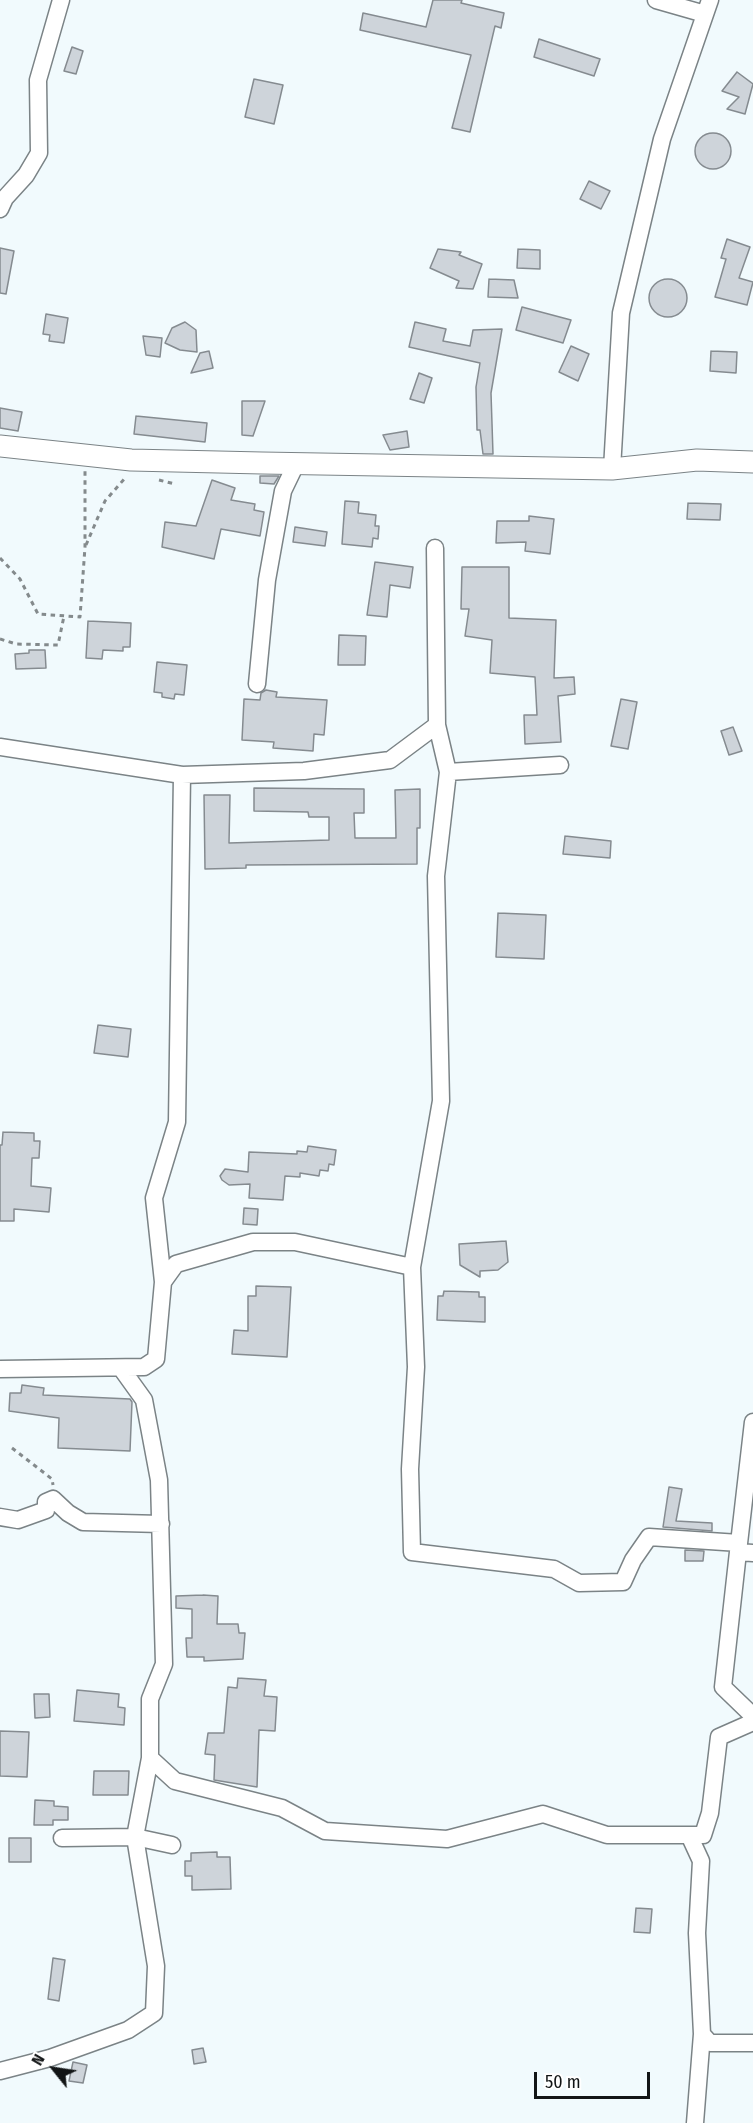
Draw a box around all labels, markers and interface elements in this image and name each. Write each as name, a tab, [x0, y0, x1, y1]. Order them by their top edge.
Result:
north arrow	[24, 2039, 84, 2099]
text: N	[27, 2051, 49, 2069]
scale bar	[537, 2060, 652, 2098]
text: 50 m	[545, 2071, 581, 2093]

